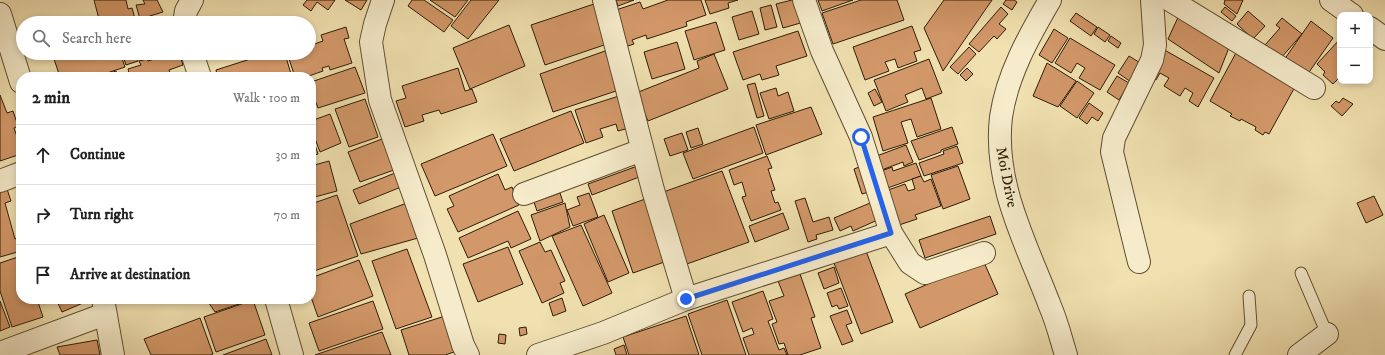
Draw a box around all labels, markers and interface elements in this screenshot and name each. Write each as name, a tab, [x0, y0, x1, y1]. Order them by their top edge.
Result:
map controls	[1337, 12, 1373, 84]
button: +	[1337, 12, 1373, 48]
search box	[16, 16, 316, 60]
icon: search	[30, 27, 52, 49]
text: Search here	[62, 29, 131, 48]
button: −	[1337, 48, 1373, 84]
text: 2 min	[32, 87, 70, 109]
text: Walk · 100 m	[233, 90, 300, 106]
route start	[852, 128, 870, 146]
icon: ahead	[32, 144, 54, 166]
text: Continue	[70, 145, 125, 164]
street label: Moi Drive	[991, 145, 1022, 209]
text: 30 m	[276, 147, 300, 163]
icon: right	[32, 204, 54, 226]
text: Turn right	[70, 205, 133, 224]
text: 70 m	[274, 207, 300, 223]
icon: arrive	[32, 264, 54, 286]
text: Arrive at destination	[70, 265, 190, 284]
route end	[677, 290, 695, 308]

